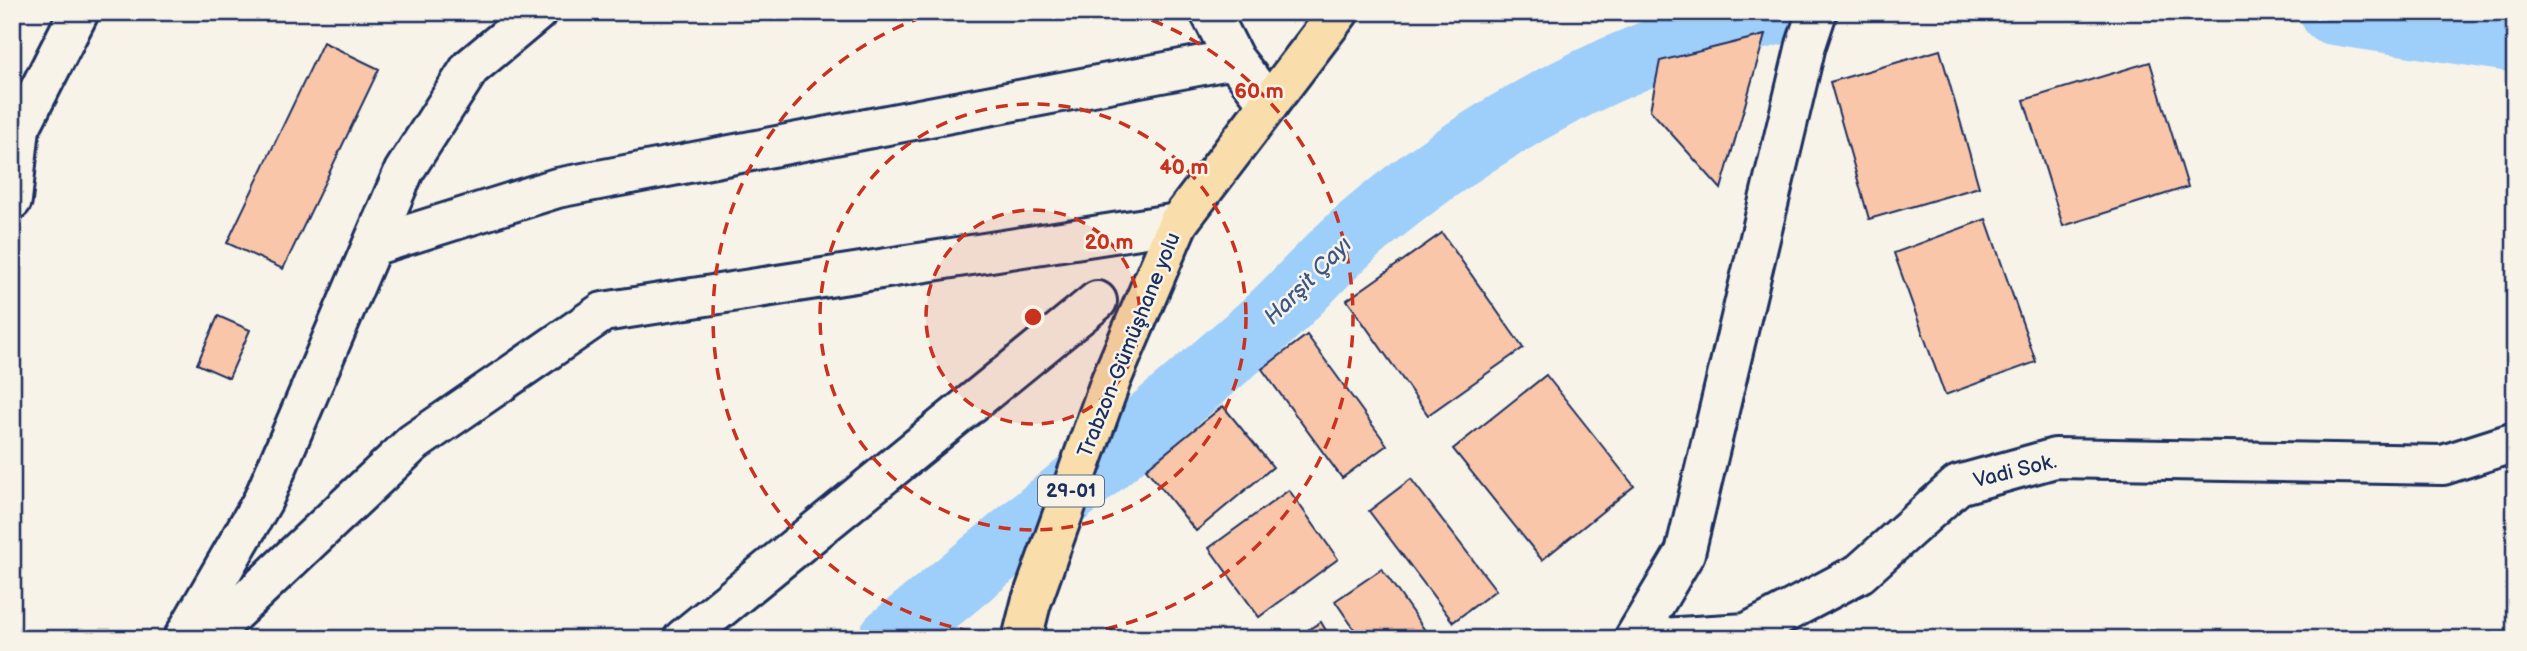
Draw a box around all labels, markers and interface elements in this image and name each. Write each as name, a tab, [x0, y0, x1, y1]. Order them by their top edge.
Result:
text: 60 m	[1234, 79, 1284, 104]
text: 40 m	[1159, 155, 1209, 180]
street label: Trabzon-Gümüşhane yolu	[1072, 229, 1186, 461]
text: 20 m	[1085, 230, 1133, 255]
water label: Harşit Çayı	[1258, 231, 1358, 331]
centre of rings	[1021, 305, 1045, 329]
street label: Vadi Sok.	[1971, 449, 2059, 493]
road number: 29-01	[1038, 476, 1104, 506]

